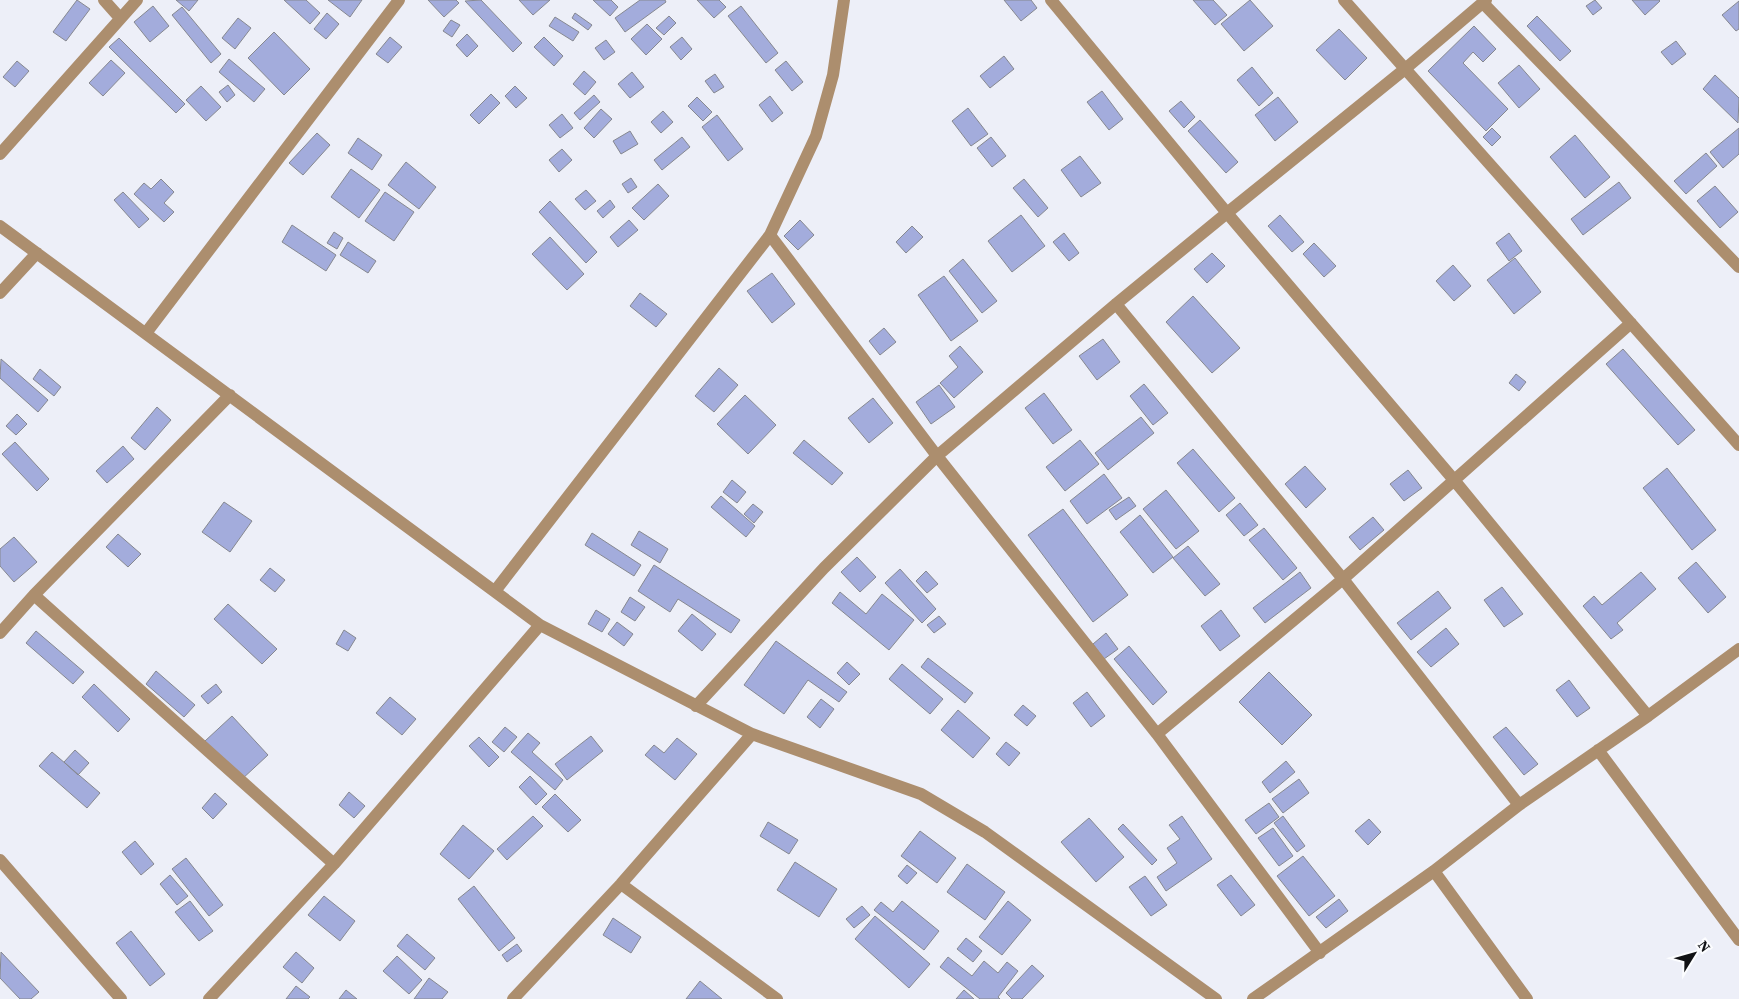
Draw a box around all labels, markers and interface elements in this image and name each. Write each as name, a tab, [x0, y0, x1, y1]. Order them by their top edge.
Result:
north arrow	[1669, 929, 1719, 979]
text: N	[1693, 936, 1715, 956]

